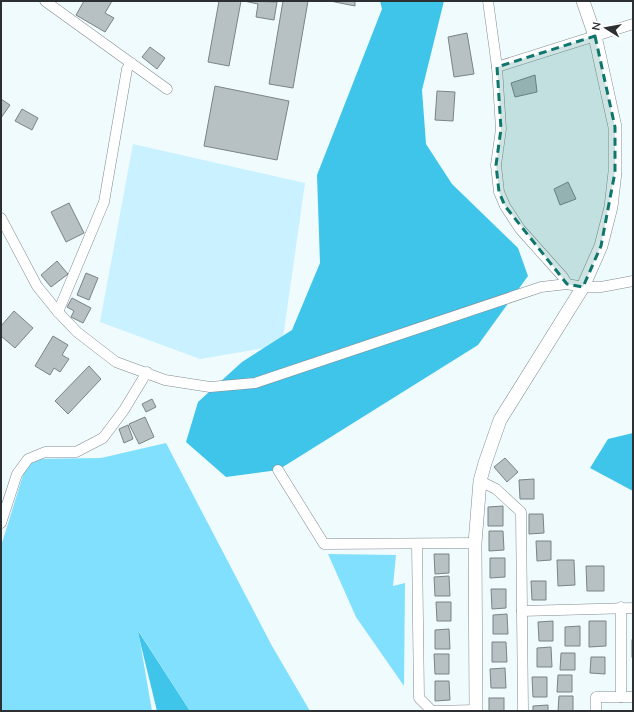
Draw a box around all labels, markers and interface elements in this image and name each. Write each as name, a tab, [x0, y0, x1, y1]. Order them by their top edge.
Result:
north arrow	[586, 8, 626, 48]
text: N	[589, 21, 604, 32]

